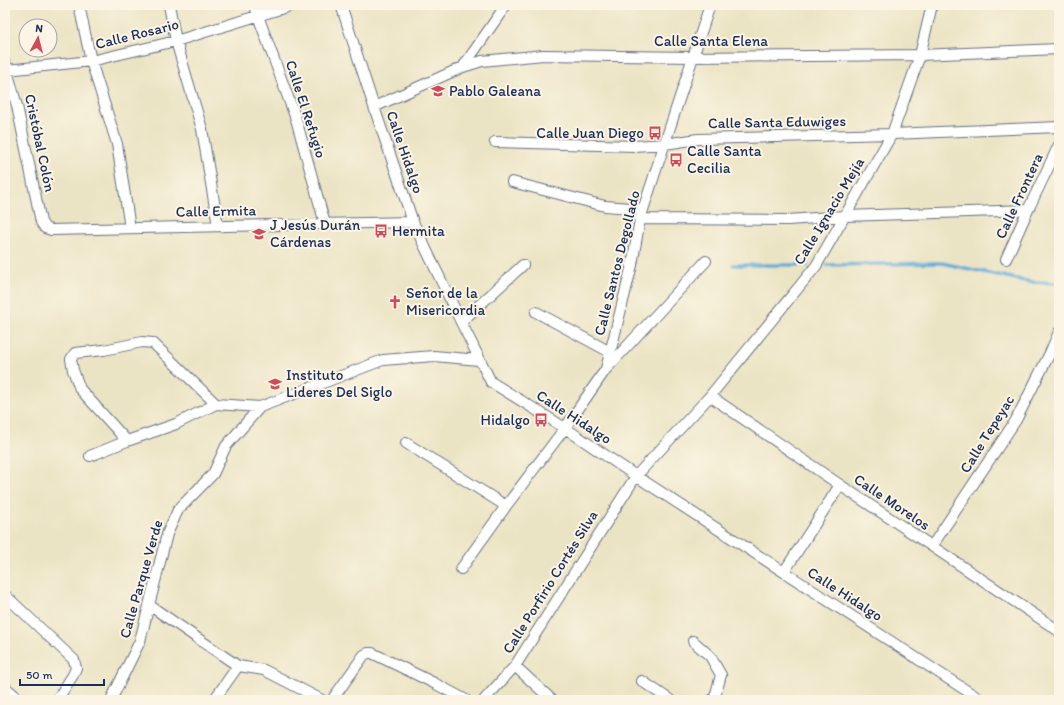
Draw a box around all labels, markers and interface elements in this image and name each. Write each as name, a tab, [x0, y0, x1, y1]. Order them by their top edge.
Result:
street label: Calle Rosario	[93, 15, 181, 53]
north arrow	[18, 18, 58, 58]
text: N	[35, 22, 44, 35]
street label: Calle Santa Elena	[654, 32, 768, 50]
street label: Calle El Refugio	[282, 58, 330, 160]
place label: Pablo Galeana	[449, 82, 541, 100]
school or university icon: Pablo Galeana	[430, 83, 446, 99]
street label: Cristóbal Colón	[21, 92, 59, 194]
street label: Calle Hidalgo	[382, 108, 428, 196]
street label: Calle Santa Eduwiges	[708, 112, 846, 132]
place label: Calle Juan Diego	[536, 124, 644, 142]
bus stop icon: Calle Juan Diego	[647, 125, 663, 141]
place label: Calle Santa Cecilia	[687, 142, 762, 177]
street label: Calle Frontera	[991, 150, 1047, 242]
bus stop icon: Calle Santa Cecilia	[668, 152, 684, 168]
street label: Calle Ignacio Mejía	[790, 154, 868, 268]
street label: Calle Santos Degollado	[590, 189, 644, 337]
street label: Calle Ermita	[176, 201, 257, 221]
place label: J Jesús Durán Cárdenas	[270, 216, 361, 251]
place label: Hermita	[392, 222, 445, 240]
bus stop icon: Hermita	[373, 223, 389, 239]
school or university icon: J Jesús Durán Cárdenas	[251, 226, 267, 242]
place label: Señor de la Misericordia	[406, 284, 485, 319]
church icon: Señor de la Misericordia	[387, 294, 403, 310]
place label: Instituto Lideres Del Siglo	[286, 366, 392, 401]
school or university icon: Instituto Lideres Del Siglo	[267, 376, 283, 392]
street label: Calle Hidalgo	[533, 386, 615, 448]
street label: Calle Tepeyac	[956, 392, 1018, 476]
place label: Hidalgo	[481, 411, 530, 429]
bus stop icon: Hidalgo	[533, 412, 549, 428]
street label: Calle Morelos	[851, 470, 934, 534]
street label: Calle Porfirio Cortés Silva	[499, 507, 602, 657]
street label: Calle Parque Verde	[115, 518, 167, 640]
street label: Calle Hidalgo	[804, 563, 886, 625]
scale bar	[20, 661, 104, 687]
text: 50 m	[26, 668, 52, 682]

